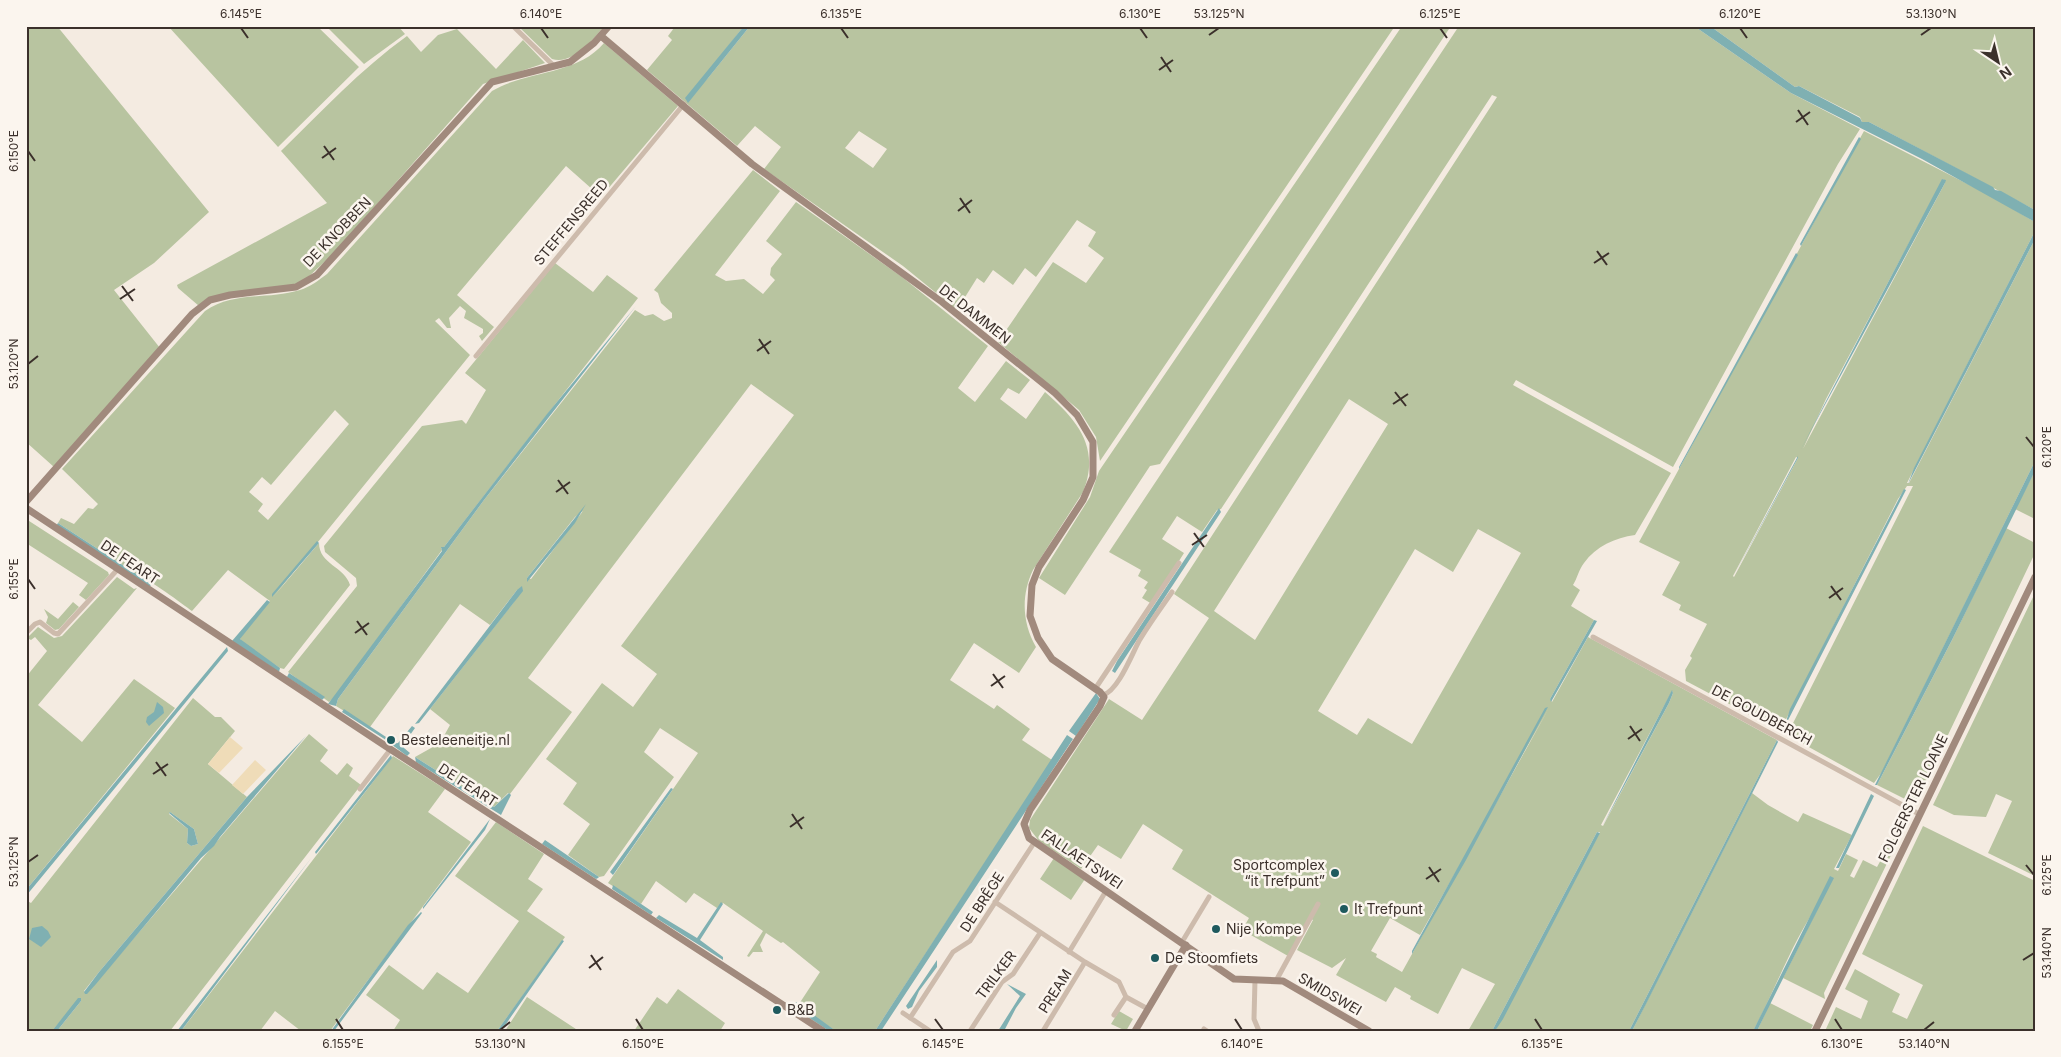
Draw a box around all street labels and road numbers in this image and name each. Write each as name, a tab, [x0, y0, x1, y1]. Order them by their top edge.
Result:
street label: STEFFENSREED	[530, 175, 611, 268]
street label: DE KNOBBEN	[299, 193, 374, 270]
street label: DE DAMMEN	[936, 280, 1014, 347]
street label: DE FEART	[98, 536, 163, 587]
street label: DE GOUDBERCH	[1709, 681, 1815, 748]
street label: FOLGERSTER LOANE	[1874, 731, 1951, 864]
street label: DE FEART	[436, 759, 501, 810]
street label: FALLAETSWEI	[1038, 825, 1126, 892]
street label: DE BRÊGE	[956, 869, 1007, 935]
street label: TRILKER	[972, 947, 1019, 1002]
street label: PREAM	[1034, 966, 1075, 1016]
street label: SMIDSWEI	[1295, 969, 1365, 1019]

